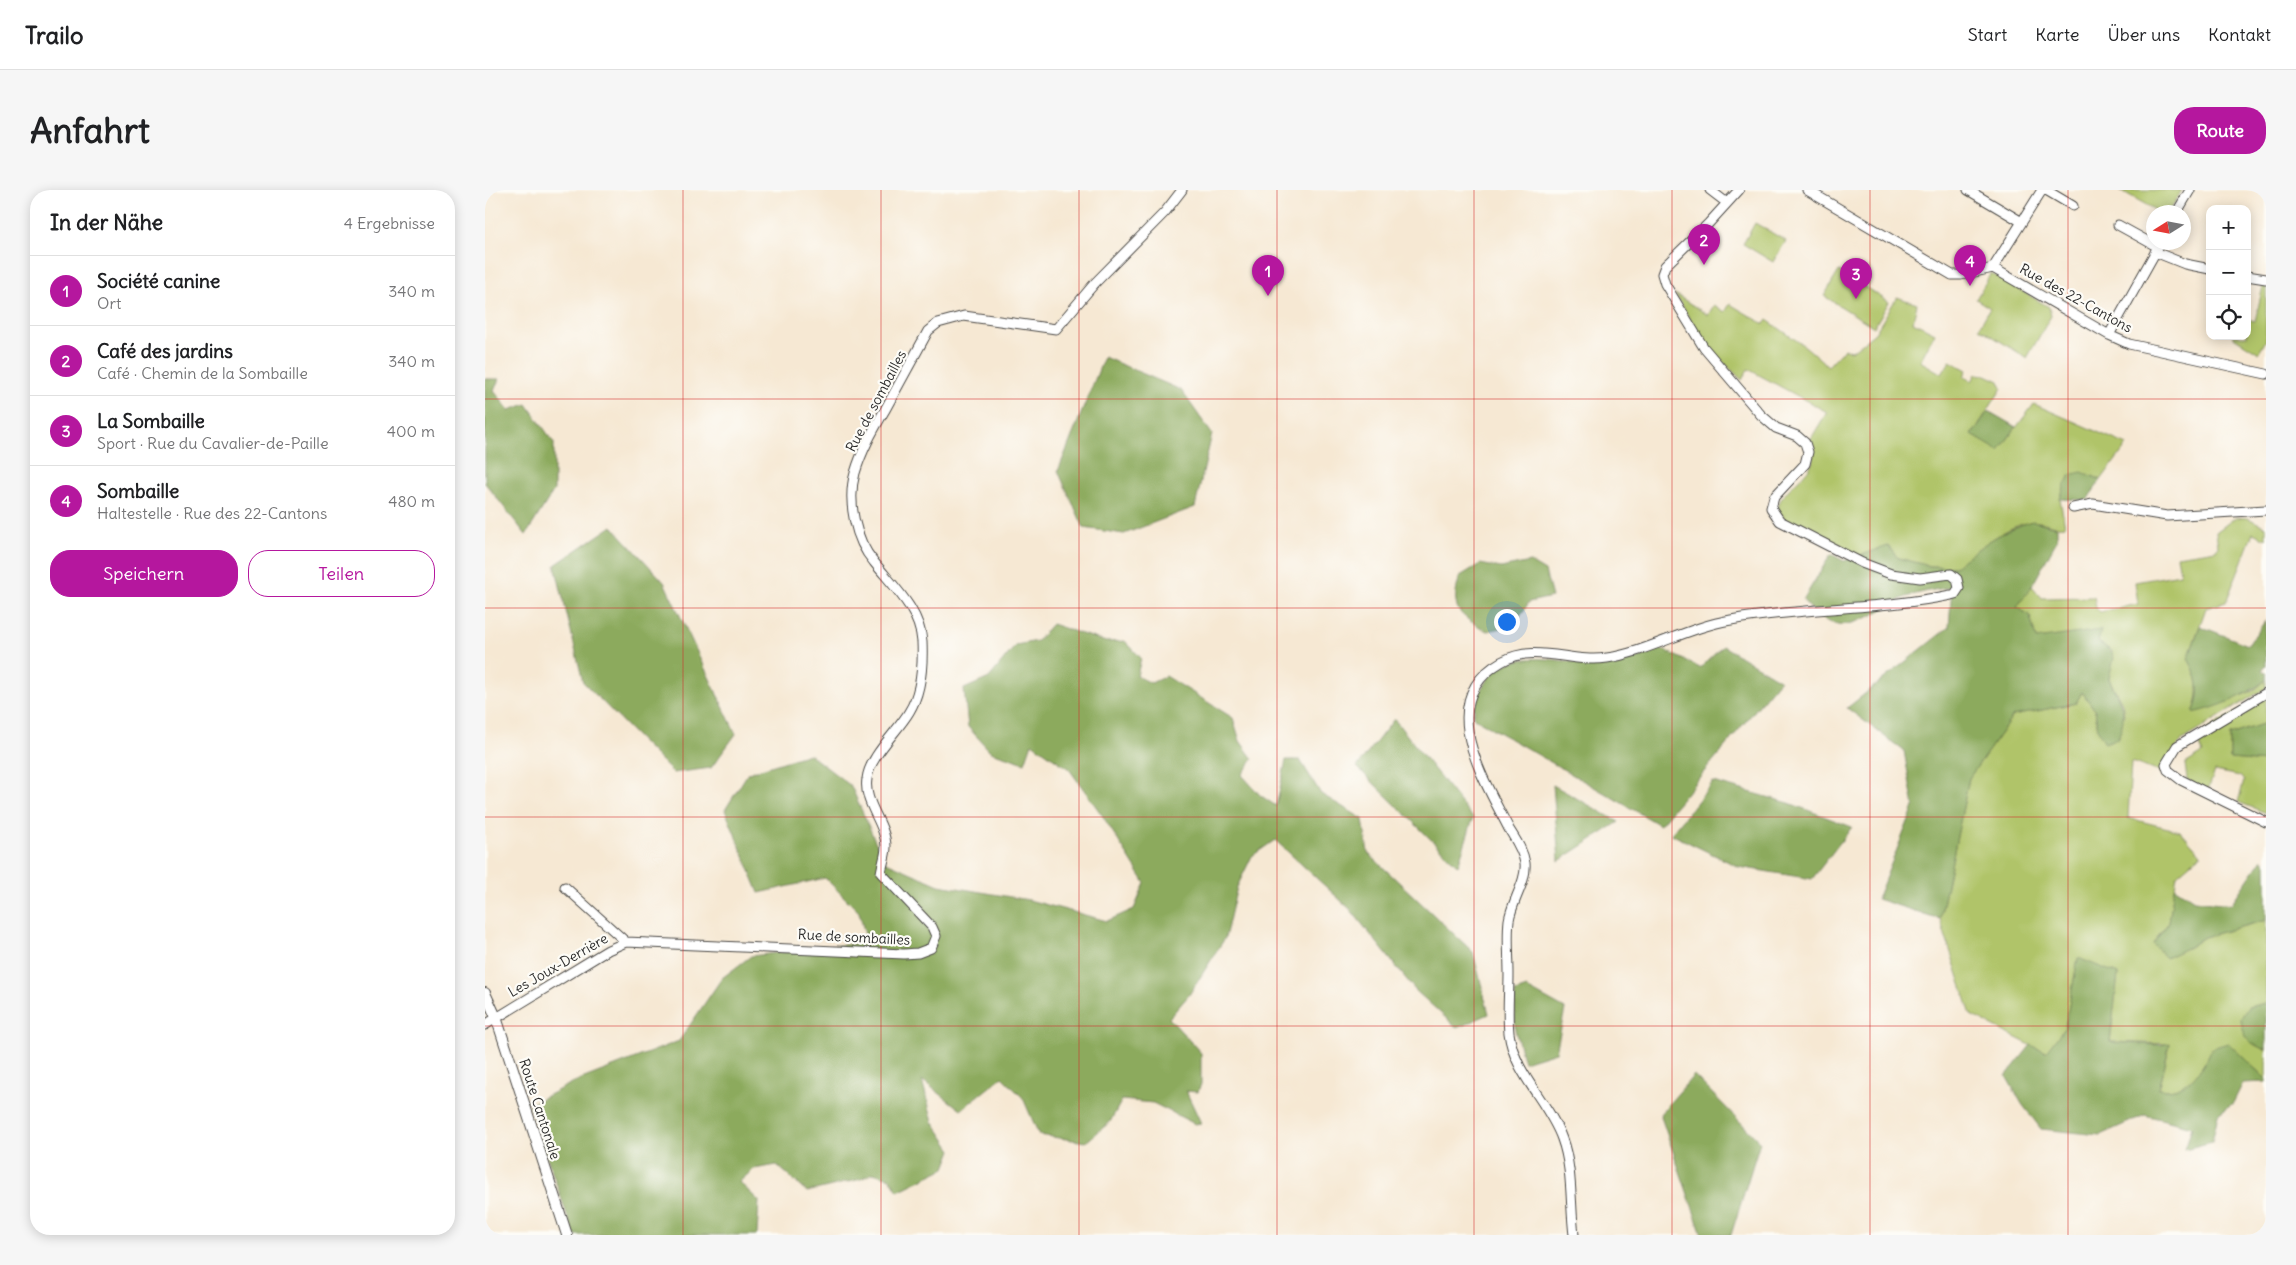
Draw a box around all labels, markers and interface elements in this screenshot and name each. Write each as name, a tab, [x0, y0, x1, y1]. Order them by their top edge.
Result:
text: Trailo	[25, 20, 83, 50]
text: Start	[1968, 23, 2007, 46]
text: Karte	[2035, 23, 2080, 46]
text: Über uns	[2108, 23, 2180, 46]
text: Kontakt	[2208, 23, 2271, 46]
button: Route	[2174, 107, 2266, 154]
text: Anfahrt	[30, 108, 150, 152]
north arrow	[2146, 205, 2191, 250]
map controls	[2206, 205, 2251, 340]
button: +	[2206, 205, 2251, 250]
text: In der Nähe	[50, 209, 163, 236]
text: 4 Ergebnisse	[344, 213, 435, 233]
pin: 2	[1688, 224, 1720, 265]
pin: 4	[1954, 245, 1986, 286]
button: −	[2206, 250, 2251, 295]
pin: 1	[1252, 255, 1284, 296]
pin: 3	[1840, 258, 1872, 299]
street label: Rue des 22-Cantons	[2016, 260, 2136, 336]
text: Société canine	[97, 269, 220, 293]
text: 1	[63, 281, 69, 301]
text: 340 m	[388, 281, 435, 301]
text: Ort	[97, 293, 121, 313]
button: locate	[2206, 295, 2251, 340]
text: Café des jardins	[97, 339, 233, 363]
street label: Rue de sombailles	[842, 347, 910, 455]
text: 2	[62, 351, 70, 371]
text: 340 m	[388, 351, 435, 371]
text: Café · Chemin de la Sombaille	[97, 363, 308, 383]
text: La Sombaille	[97, 409, 205, 433]
text: 3	[61, 421, 71, 441]
text: 400 m	[387, 421, 435, 441]
text: Sport · Rue du Cavalier-de-Paille	[97, 433, 329, 453]
text: Sombaille	[97, 479, 179, 503]
text: 4	[61, 491, 71, 511]
text: 480 m	[388, 491, 435, 511]
text: Haltestelle · Rue des 22-Cantons	[97, 503, 327, 523]
button: Speichern	[50, 550, 238, 597]
button: Teilen	[248, 550, 435, 597]
your location	[1494, 609, 1520, 635]
street label: Rue de sombailles	[797, 925, 911, 949]
street label: Les Joux-Derrière	[505, 929, 611, 1001]
street label: Route Cantonale	[515, 1056, 565, 1162]

